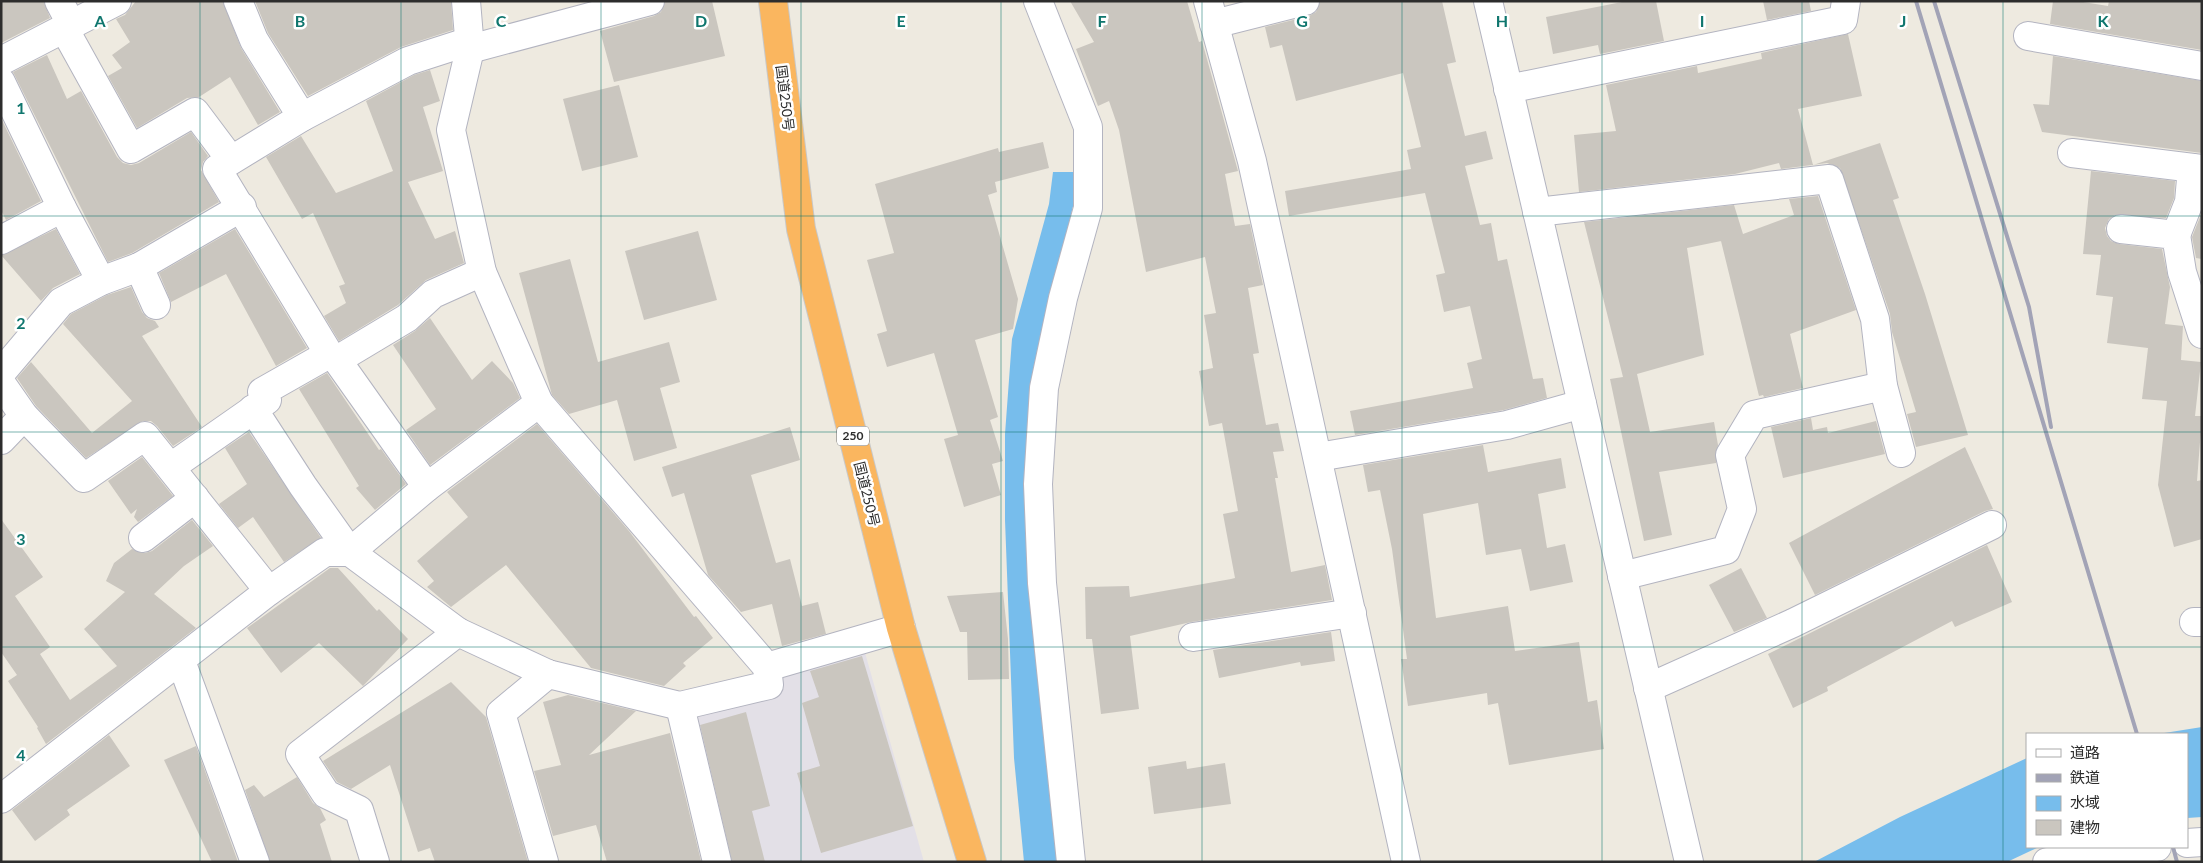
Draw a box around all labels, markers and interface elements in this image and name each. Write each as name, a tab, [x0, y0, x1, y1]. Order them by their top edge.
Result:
text: A	[93, 11, 106, 30]
text: B	[295, 11, 305, 30]
text: C	[496, 11, 507, 30]
text: D	[695, 11, 707, 30]
text: E	[896, 11, 906, 30]
text: F	[1097, 11, 1107, 30]
text: G	[1296, 11, 1308, 30]
text: H	[1496, 11, 1508, 30]
text: I	[1700, 11, 1704, 30]
text: J	[1900, 11, 1906, 30]
text: K	[2098, 11, 2110, 30]
street label: 国道250号	[773, 64, 798, 132]
text: 1	[16, 98, 26, 117]
text: 2	[16, 313, 26, 332]
road number: 250	[837, 426, 869, 446]
street label: 国道250号	[851, 460, 884, 528]
text: 3	[16, 529, 26, 548]
legend	[2026, 733, 2188, 848]
text: 道路	[2070, 743, 2100, 761]
text: 4	[16, 745, 26, 764]
text: 鉄道	[2070, 768, 2100, 786]
text: 水域	[2070, 793, 2100, 811]
text: 建物	[2070, 818, 2100, 836]

